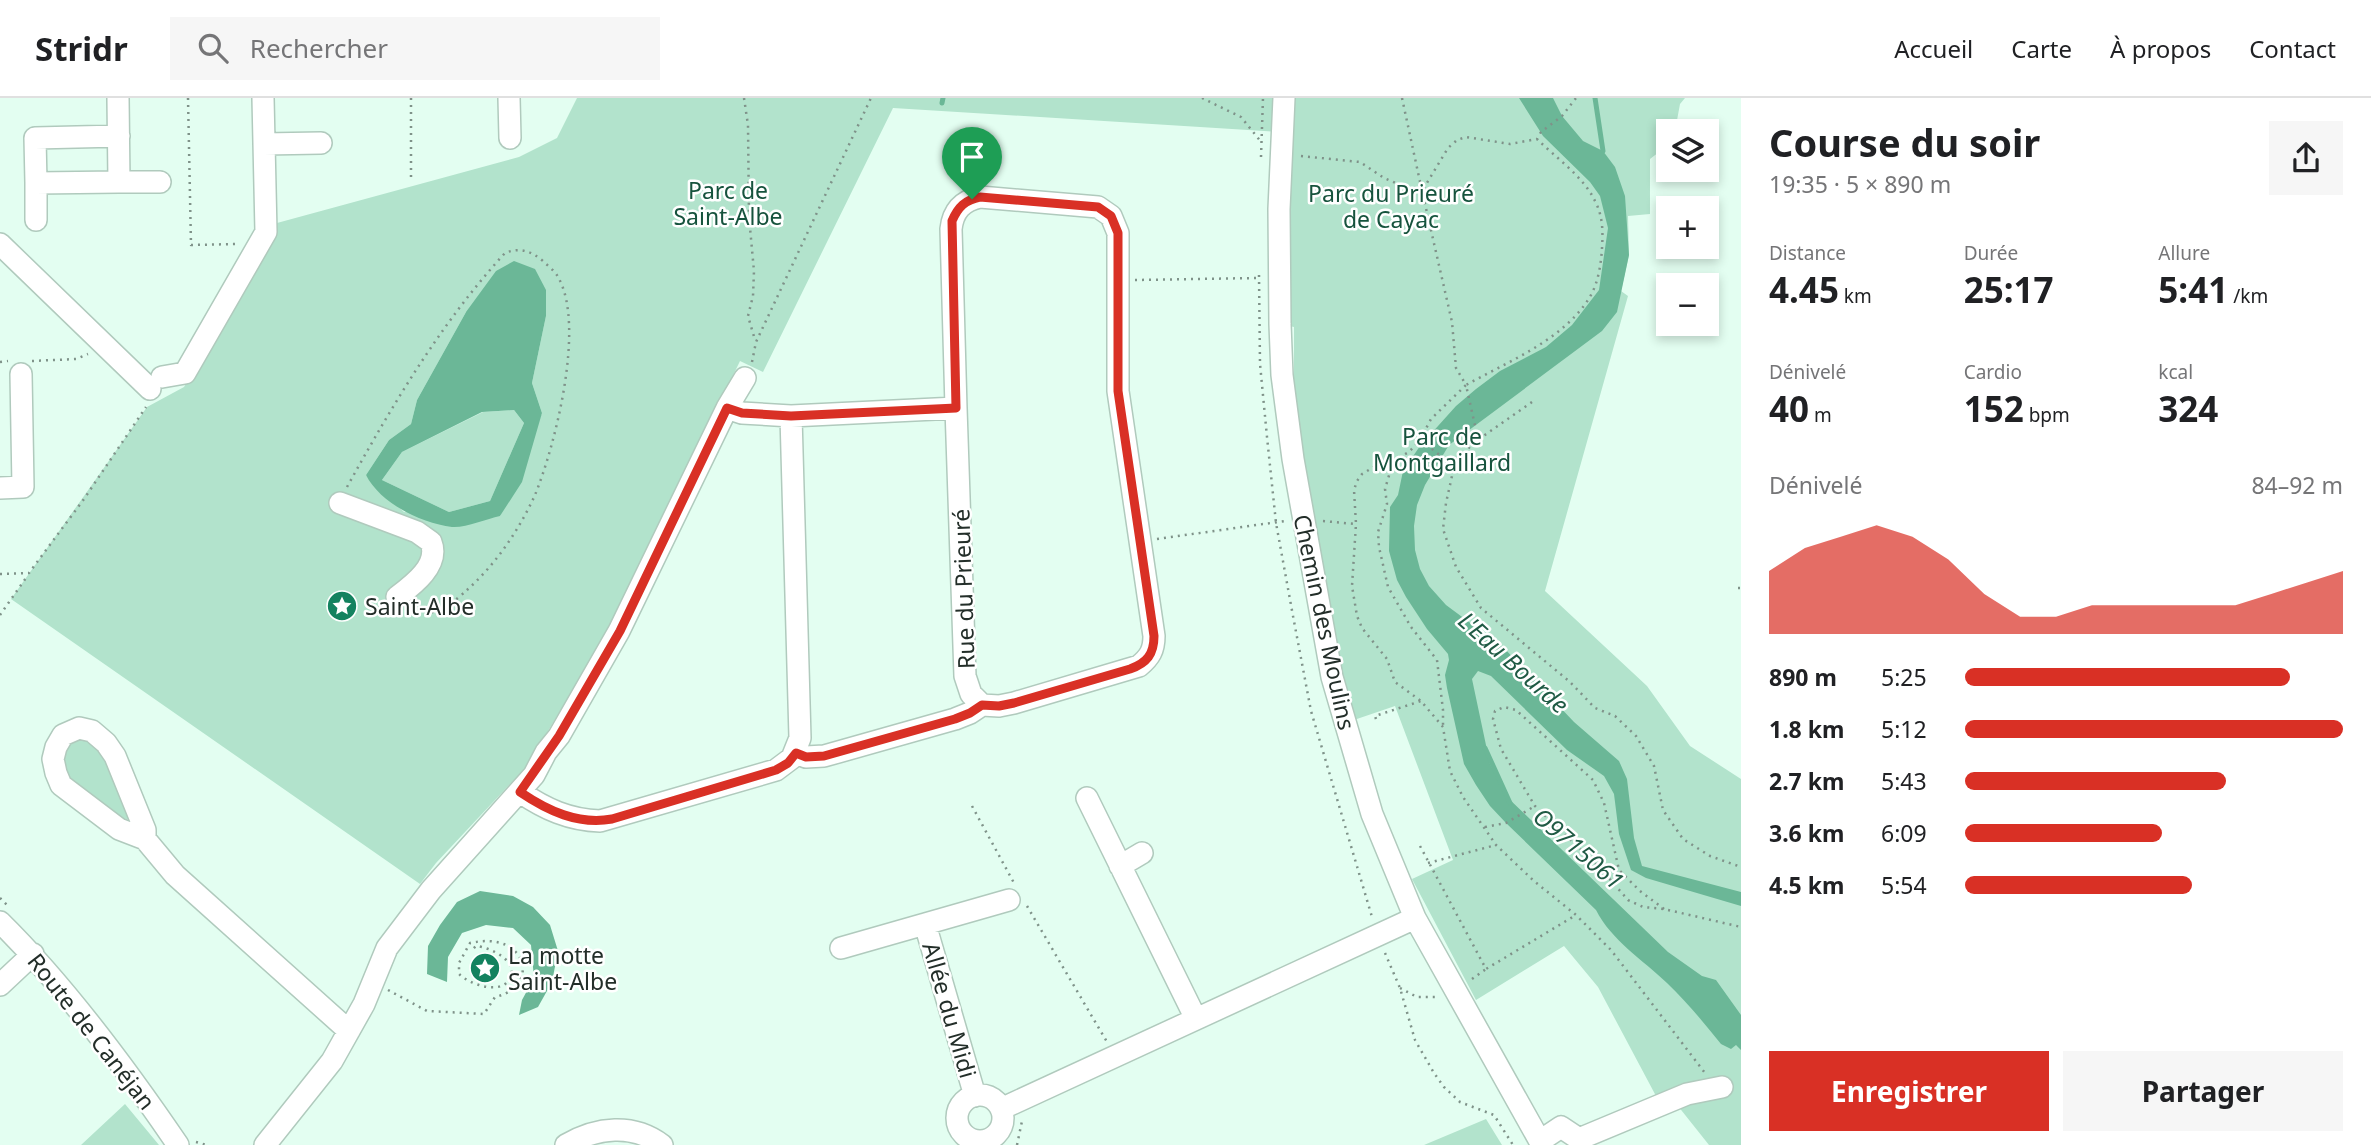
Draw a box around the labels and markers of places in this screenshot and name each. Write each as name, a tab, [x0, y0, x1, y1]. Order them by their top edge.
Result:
pin	[942, 127, 1002, 199]
place icon: Saint-Albe	[325, 589, 359, 623]
place label: Saint-Albe	[365, 590, 474, 622]
place label: La motte Saint-Albe	[508, 939, 617, 997]
place icon: La motte Saint-Albe	[468, 951, 502, 985]

